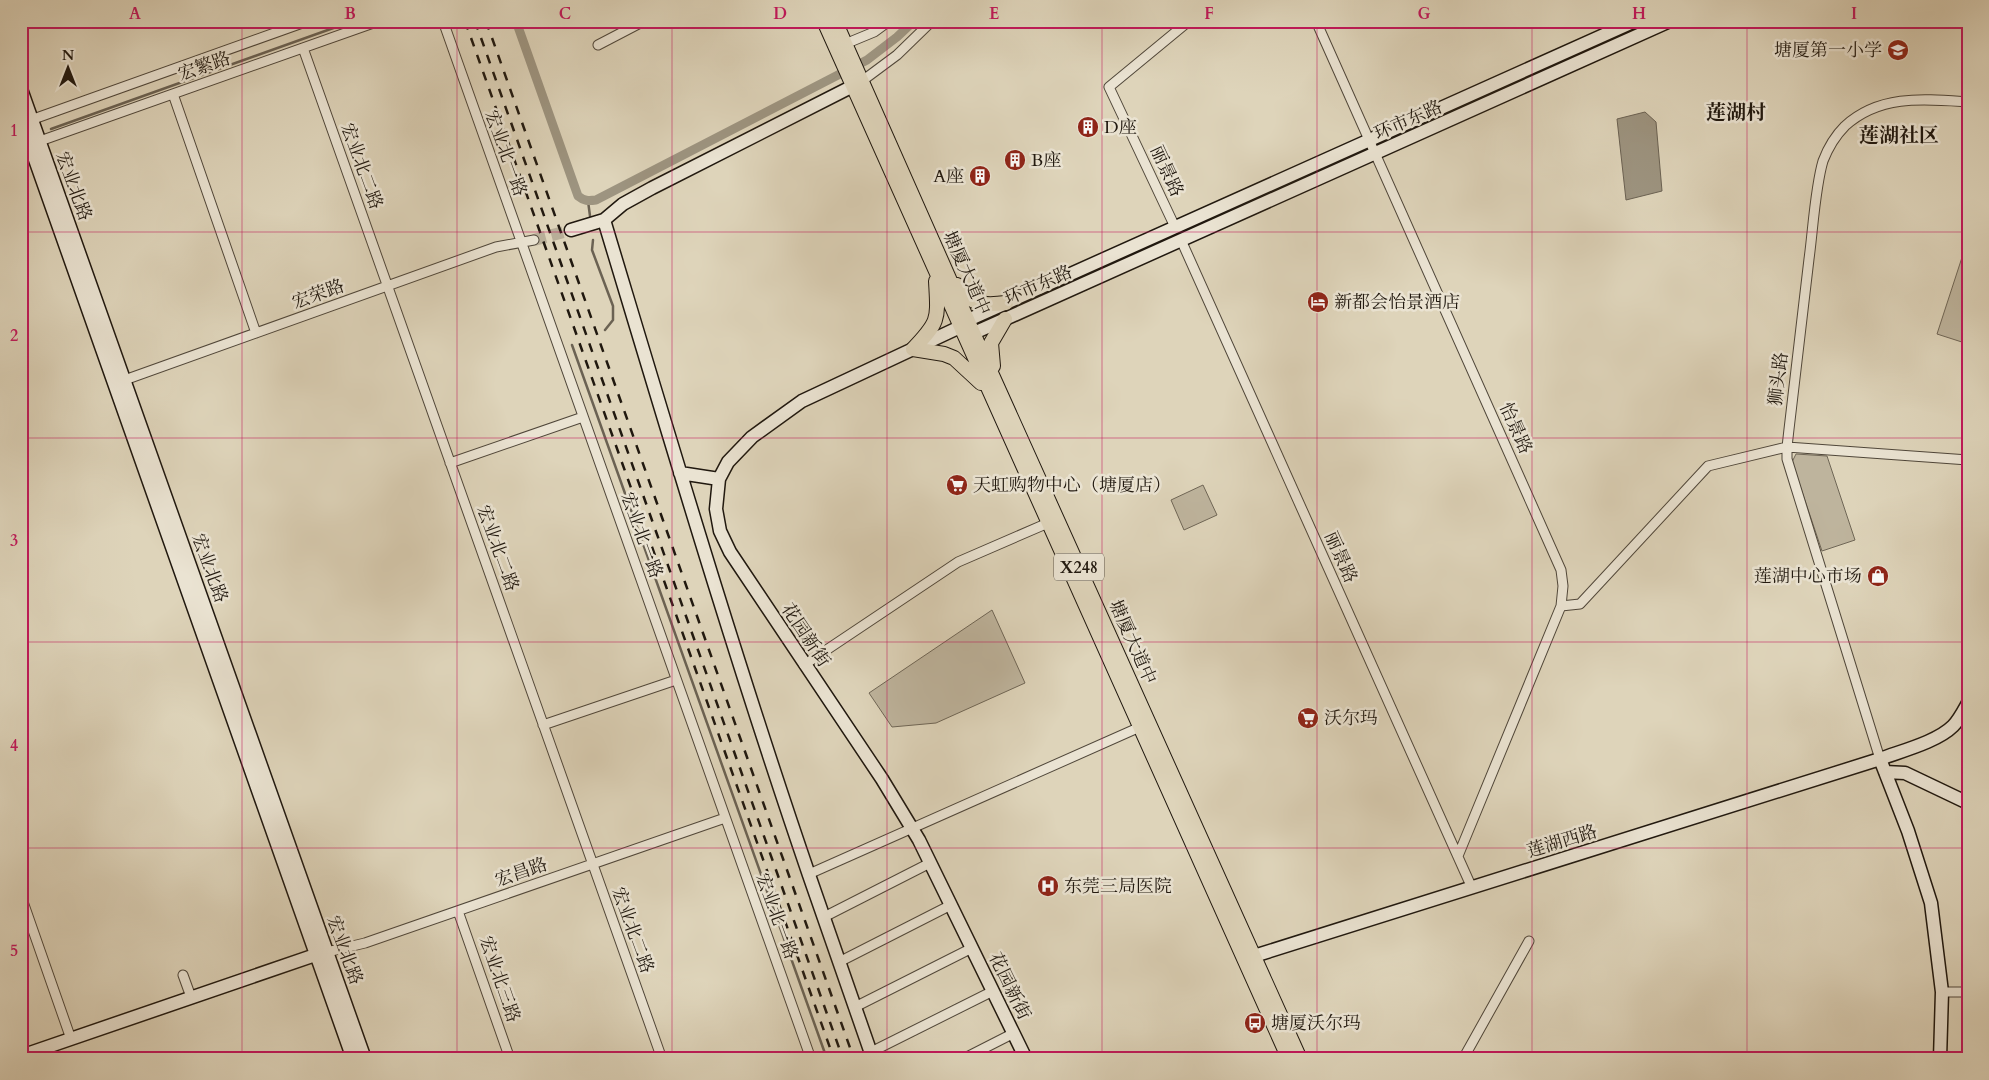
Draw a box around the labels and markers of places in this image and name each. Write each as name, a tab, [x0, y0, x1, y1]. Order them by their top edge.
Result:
place label: 塘厦第一小学	[1774, 38, 1882, 63]
school or university icon: 塘厦第一小学	[1886, 38, 1910, 62]
building icon: D座	[1076, 115, 1100, 139]
place label: D座	[1104, 115, 1137, 140]
building icon: B座	[1003, 148, 1027, 172]
place label: B座	[1031, 148, 1061, 173]
place label: A座	[933, 164, 964, 189]
building icon: A座	[968, 164, 992, 188]
hotel icon: 新都会怡景酒店	[1306, 290, 1330, 314]
place label: 新都会怡景酒店	[1334, 290, 1460, 315]
supermarket icon: 天虹购物中心（塘厦店）	[945, 473, 969, 497]
place label: 天虹购物中心（塘厦店）	[973, 473, 1171, 498]
place label: 莲湖中心市场	[1754, 564, 1862, 589]
shop icon: 莲湖中心市场	[1866, 564, 1890, 588]
supermarket icon: 沃尔玛	[1296, 706, 1320, 730]
place label: 沃尔玛	[1324, 706, 1378, 731]
hospital icon: 东莞三局医院	[1036, 874, 1060, 898]
place label: 东莞三局医院	[1064, 874, 1172, 899]
bus stop icon: 塘厦沃尔玛	[1243, 1011, 1267, 1035]
place label: 塘厦沃尔玛	[1271, 1011, 1361, 1036]

